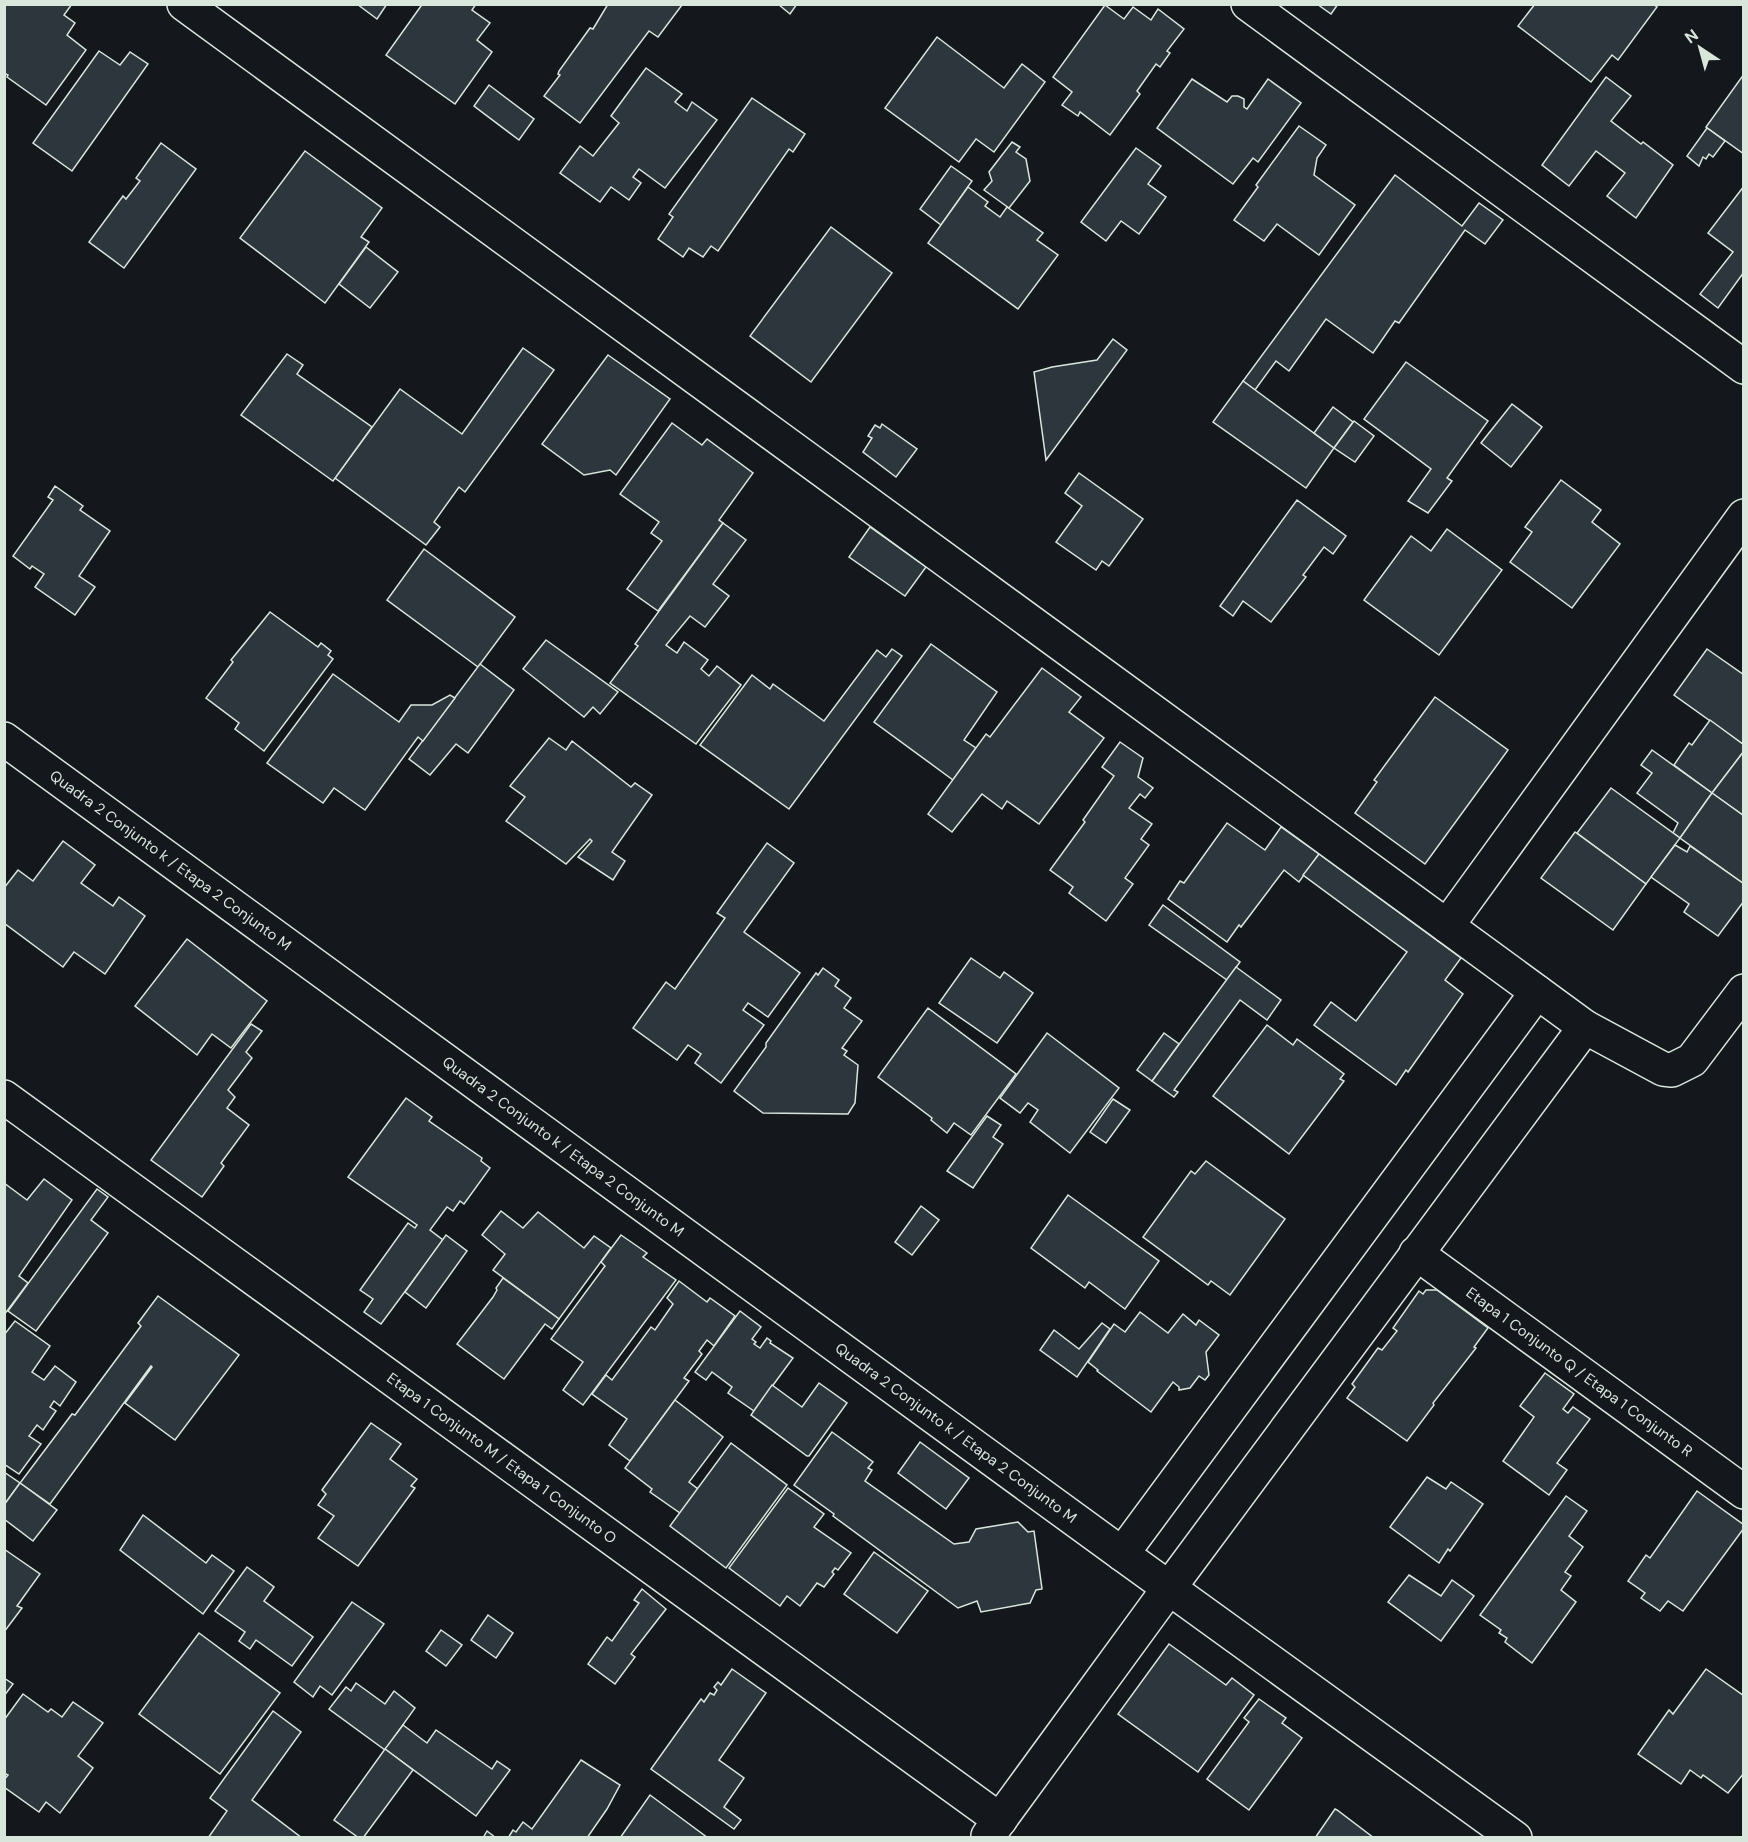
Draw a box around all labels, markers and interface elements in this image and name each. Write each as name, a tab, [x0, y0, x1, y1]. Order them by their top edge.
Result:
north arrow	[1670, 18, 1730, 78]
text: N	[1681, 24, 1702, 48]
street label: Quadra 2 Conjunto k / Etapa 2 Conjunto M	[46, 766, 295, 955]
street label: Quadra 2 Conjunto k / Etapa 2 Conjunto M	[438, 1052, 688, 1241]
street label: Etapa 1 Conjunto Q / Etapa 1 Conjunto R	[1462, 1283, 1697, 1461]
street label: Quadra 2 Conjunto k / Etapa 2 Conjunto M	[831, 1338, 1081, 1528]
street label: Etapa 1 Conjunto M / Etapa 1 Conjunto O	[383, 1368, 621, 1548]

